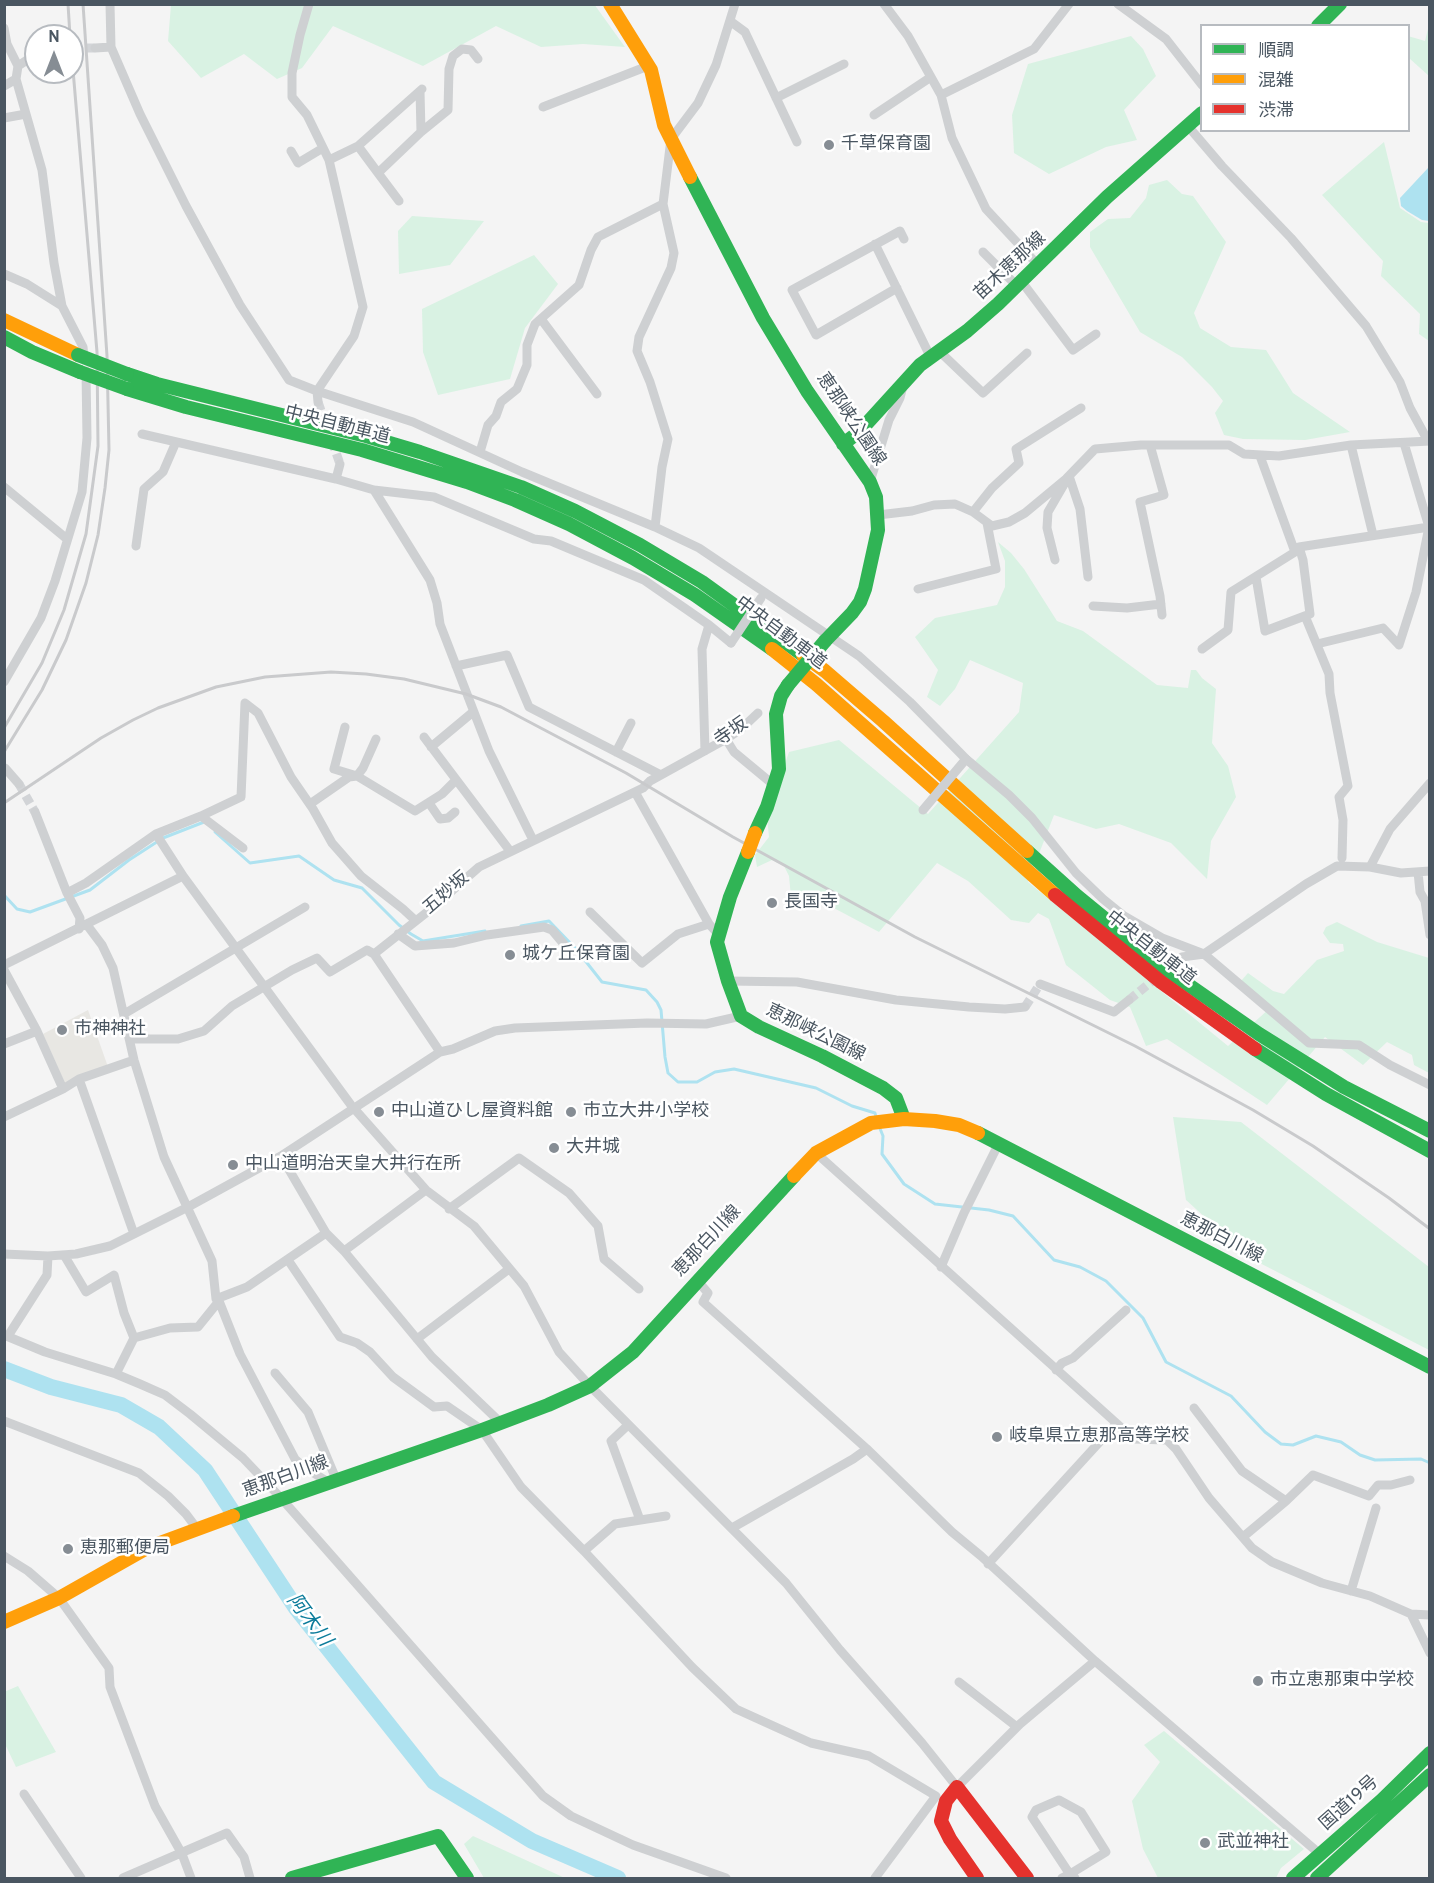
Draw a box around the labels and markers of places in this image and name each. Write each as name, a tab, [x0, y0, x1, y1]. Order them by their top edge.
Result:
place label: 千草保育園	[841, 134, 931, 156]
marker: 千草保育園	[822, 138, 836, 152]
place label: 長国寺	[784, 892, 838, 914]
marker: 長国寺	[765, 896, 779, 910]
place label: 城ケ丘保育園	[522, 944, 630, 966]
marker: 城ケ丘保育園	[503, 948, 517, 962]
place label: 市神神社	[74, 1019, 146, 1041]
marker: 市神神社	[55, 1023, 69, 1037]
place label: 中山道ひし屋資料館	[391, 1101, 553, 1123]
place label: 市立大井小学校	[583, 1101, 709, 1123]
marker: 中山道ひし屋資料館	[372, 1105, 386, 1119]
marker: 市立大井小学校	[564, 1105, 578, 1119]
place label: 大井城	[566, 1137, 620, 1159]
marker: 大井城	[547, 1141, 561, 1155]
place label: 中山道明治天皇大井行在所	[245, 1154, 461, 1176]
marker: 中山道明治天皇大井行在所	[226, 1158, 240, 1172]
place label: 岐阜県立恵那高等学校	[1009, 1426, 1189, 1448]
marker: 岐阜県立恵那高等学校	[990, 1430, 1004, 1444]
place label: 恵那郵便局	[80, 1538, 170, 1560]
marker: 恵那郵便局	[61, 1542, 75, 1556]
place label: 市立恵那東中学校	[1270, 1670, 1414, 1692]
marker: 市立恵那東中学校	[1251, 1674, 1265, 1688]
place label: 武並神社	[1217, 1832, 1289, 1854]
marker: 武並神社	[1198, 1836, 1212, 1850]

